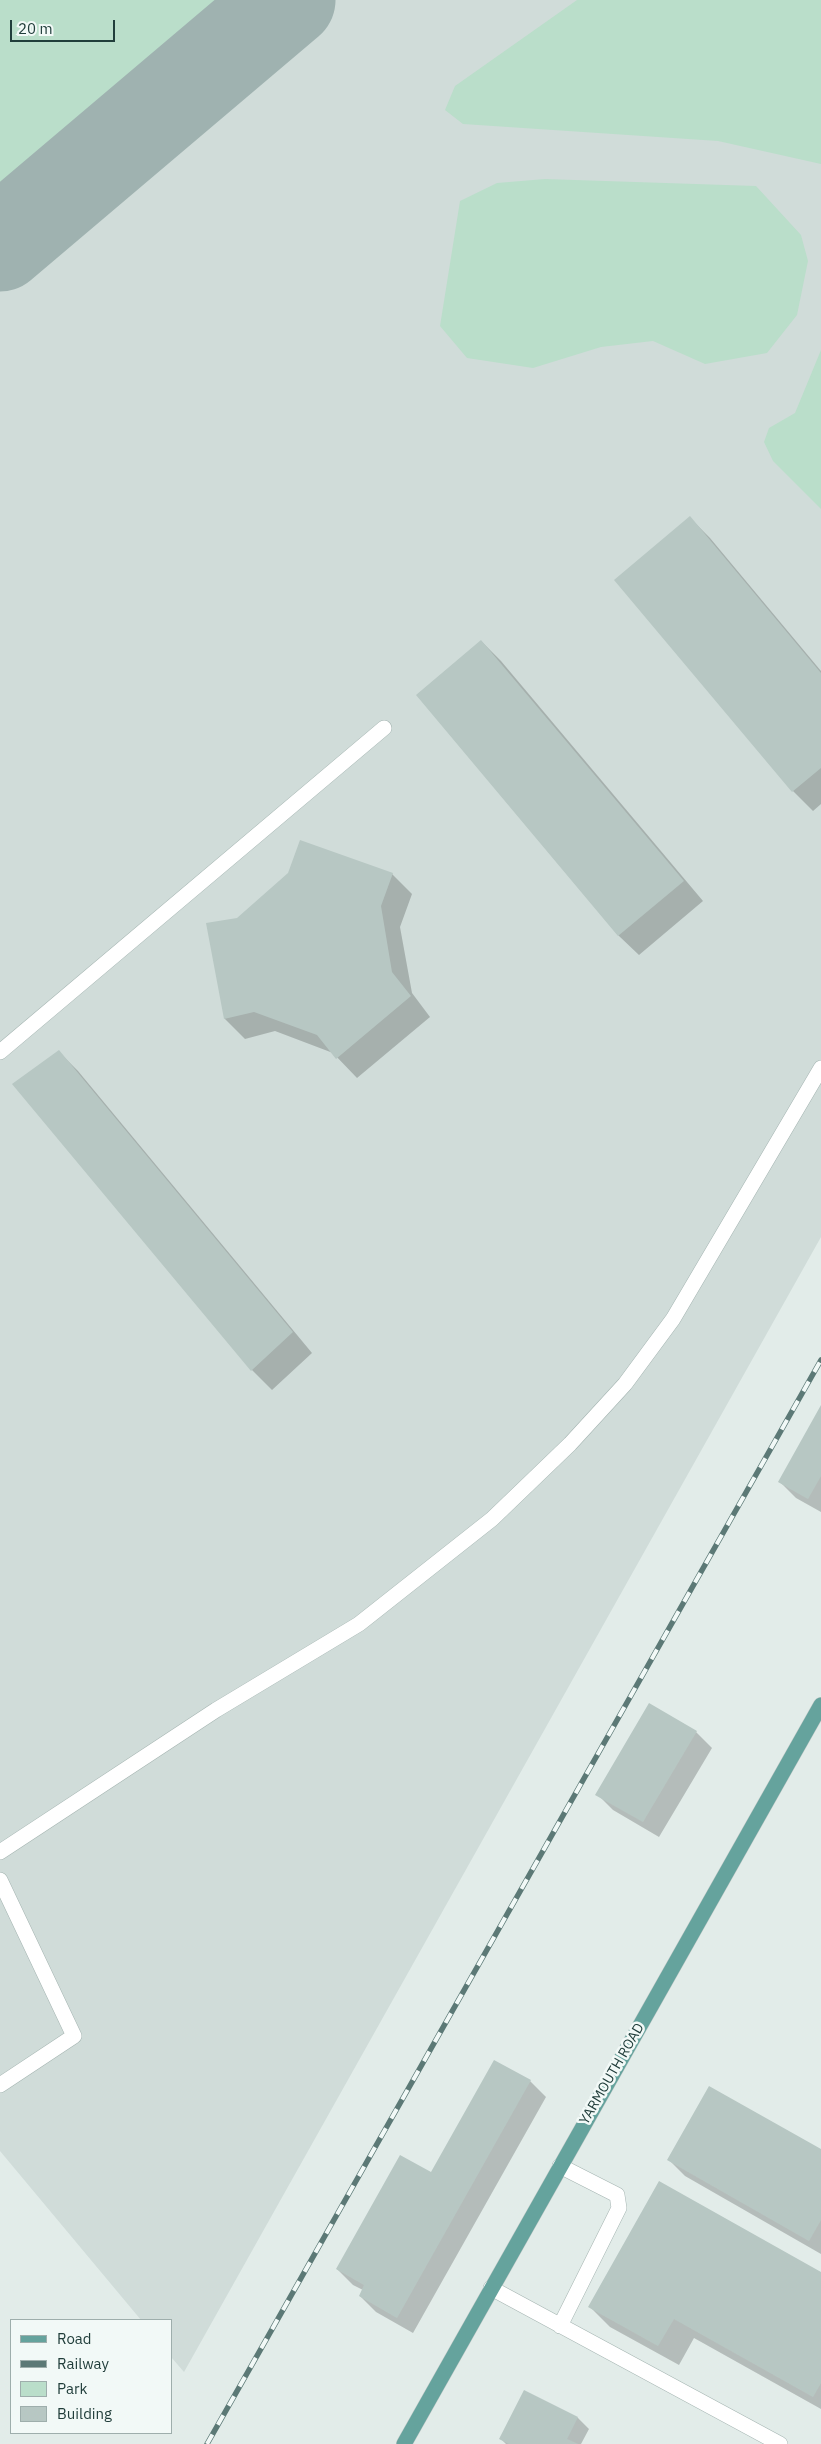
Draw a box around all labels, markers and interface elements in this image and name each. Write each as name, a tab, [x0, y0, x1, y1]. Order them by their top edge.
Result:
scale bar	[12, 10, 118, 42]
text: 20 m	[18, 19, 53, 38]
street label: YARMOUTH ROAD	[576, 2020, 648, 2128]
legend	[10, 2319, 172, 2434]
text: Road	[57, 2329, 92, 2348]
text: Railway	[57, 2354, 109, 2373]
text: Park	[57, 2379, 87, 2398]
text: Building	[57, 2404, 112, 2423]

